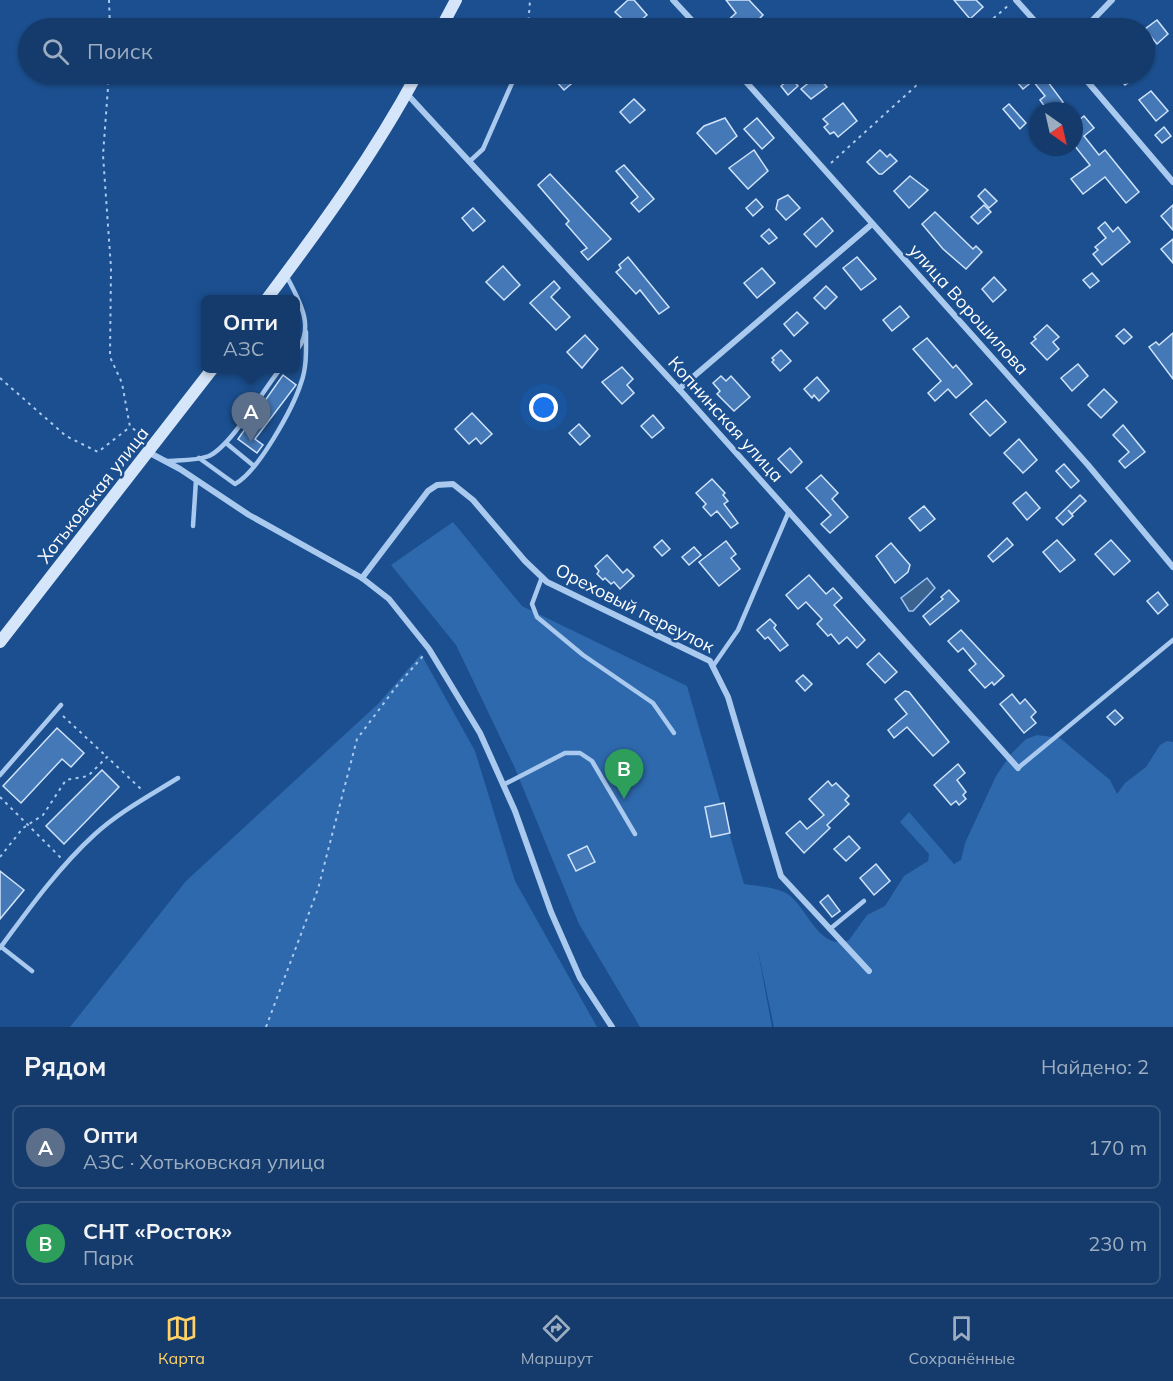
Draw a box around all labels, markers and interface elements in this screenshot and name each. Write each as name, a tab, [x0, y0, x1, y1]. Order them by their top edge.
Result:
search box	[18, 18, 1155, 84]
icon: search	[39, 35, 72, 68]
text: Поиск	[87, 37, 153, 65]
north arrow	[1029, 102, 1083, 156]
street label: улица Ворошилова	[904, 239, 1034, 379]
popup	[201, 295, 300, 373]
text: Опти	[223, 308, 278, 336]
text: АЗС	[223, 336, 264, 361]
street label: Копнинская улица	[663, 351, 789, 487]
pin: A	[232, 392, 270, 442]
your location	[529, 393, 558, 422]
street label: Хотьковская улица	[32, 422, 154, 568]
street label: Ореховый переулок	[552, 558, 718, 658]
pin: B	[604, 750, 644, 799]
text: Рядом	[24, 1050, 107, 1083]
text: Найдено: 2	[1041, 1054, 1149, 1079]
text: Опти	[83, 1121, 138, 1149]
text: A	[38, 1135, 53, 1160]
text: 170 m	[1088, 1135, 1147, 1160]
text: АЗС · Хотьковская улица	[83, 1149, 325, 1174]
text: СНТ «Росток»	[83, 1217, 232, 1245]
text: B	[39, 1231, 52, 1256]
text: 230 m	[1088, 1231, 1147, 1256]
text: Парк	[83, 1245, 133, 1270]
tab: Карта	[158, 1312, 205, 1368]
tab: Маршрут	[521, 1312, 593, 1368]
tab: Сохранённые	[909, 1312, 1015, 1368]

